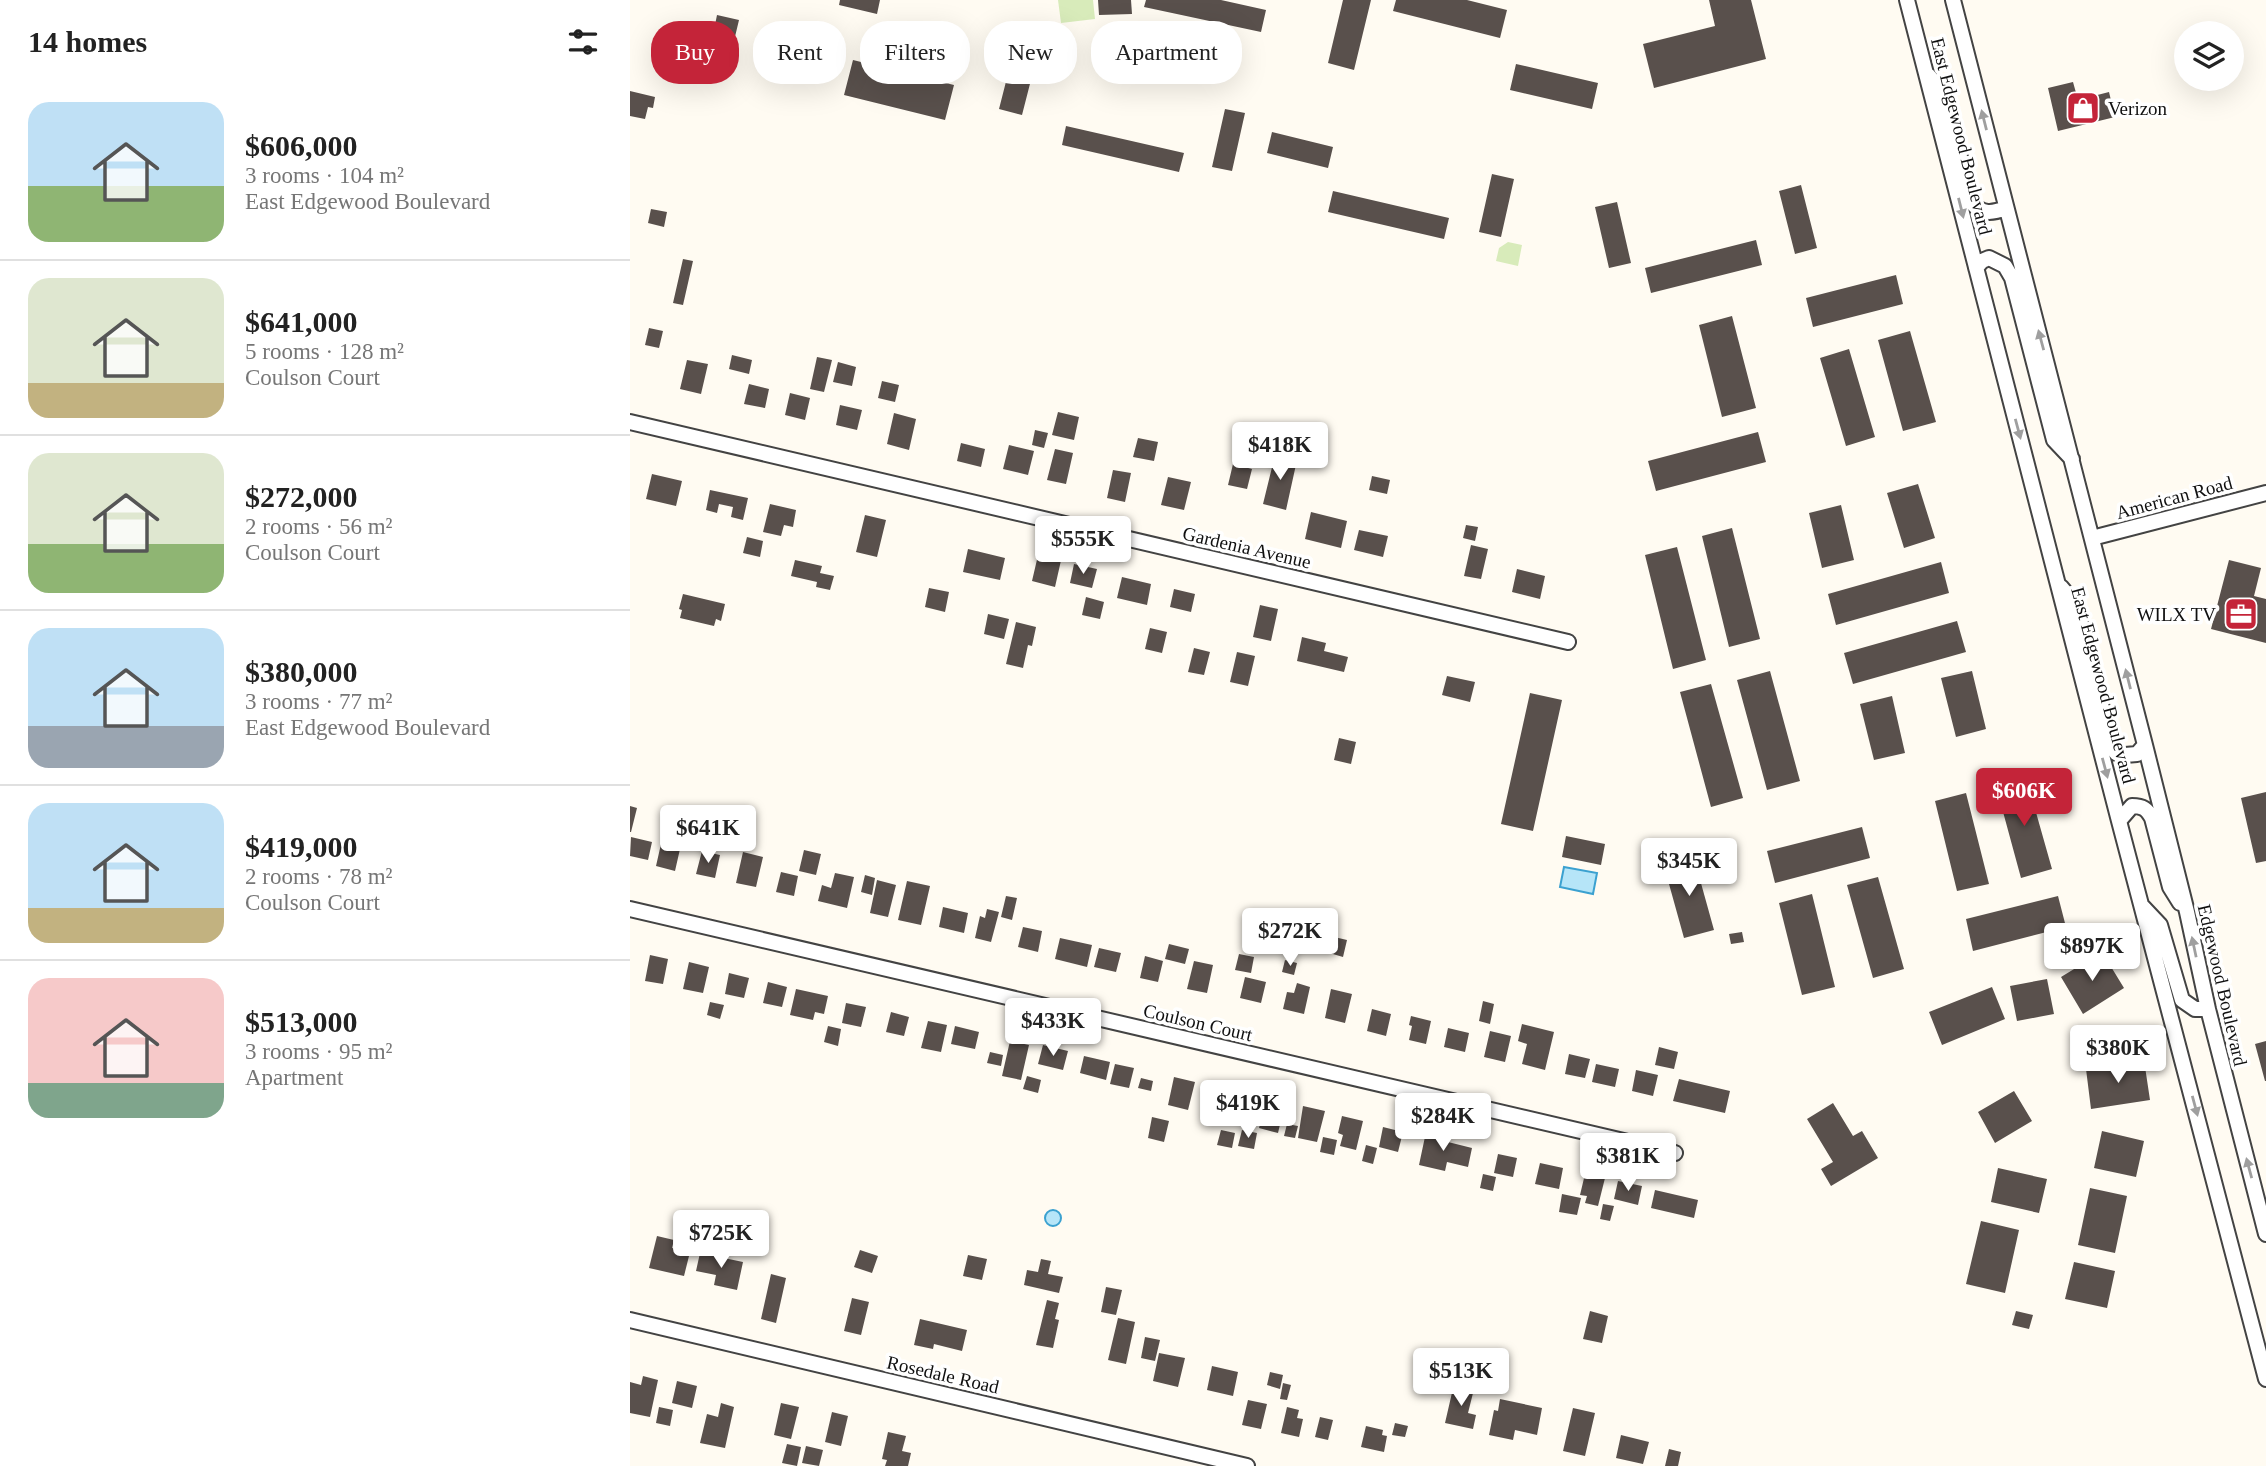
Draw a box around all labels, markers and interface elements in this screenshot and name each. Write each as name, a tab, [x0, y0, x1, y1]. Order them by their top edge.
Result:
chip: Buy	[651, 21, 739, 84]
chip: Rent	[753, 21, 846, 84]
chip: Filters	[860, 21, 970, 84]
chip: New	[984, 21, 1077, 84]
chip: Apartment	[1091, 21, 1242, 84]
map controls	[2174, 21, 2244, 91]
button: layers	[2174, 21, 2244, 91]
icon: filters	[564, 23, 602, 61]
text: 14 homes	[28, 25, 147, 58]
street label: East Edgewood Boulevard	[1927, 35, 1996, 237]
shop icon: Verizon	[2064, 89, 2102, 127]
place label: Verizon	[2108, 98, 2168, 119]
one-way arrow	[1978, 108, 1989, 130]
text: $606,000	[245, 129, 358, 162]
icon: home	[84, 130, 168, 214]
text: 3 rooms · 104 m²	[245, 163, 404, 188]
text: East Edgewood Boulevard	[245, 189, 490, 214]
one-way arrow	[1956, 198, 1967, 220]
text: $641,000	[245, 305, 358, 338]
icon: home	[84, 306, 168, 390]
one-way arrow	[2035, 329, 2046, 351]
text: 5 rooms · 128 m²	[245, 339, 404, 364]
text: Coulson Court	[245, 365, 380, 390]
one-way arrow	[2013, 418, 2024, 440]
pin: $418K	[1231, 422, 1329, 482]
text: $418K	[1248, 432, 1312, 457]
street label: American Road	[2114, 472, 2235, 523]
text: $272,000	[245, 480, 358, 513]
icon: home	[84, 481, 168, 565]
text: 2 rooms · 56 m²	[245, 514, 392, 539]
pin: $555K	[1034, 516, 1132, 576]
street label: Gardenia Avenue	[1181, 523, 1313, 572]
text: $555K	[1051, 526, 1115, 551]
text: Coulson Court	[245, 540, 380, 565]
street label: East Edgewood Boulevard	[2067, 585, 2140, 786]
office icon: WILX TV	[2222, 595, 2260, 633]
place label: WILX TV	[2137, 604, 2216, 625]
text: $380,000	[245, 655, 358, 688]
icon: home	[84, 656, 168, 740]
one-way arrow	[2122, 668, 2133, 690]
text: 3 rooms · 77 m²	[245, 689, 392, 714]
text: East Edgewood Boulevard	[245, 715, 490, 740]
one-way arrow	[2100, 757, 2111, 779]
pin: $606K	[1975, 768, 2073, 828]
text: $606K	[1992, 778, 2056, 803]
pin: $641K	[659, 806, 757, 865]
text: $641K	[676, 815, 740, 840]
text: $419,000	[245, 830, 358, 863]
icon: home	[84, 831, 168, 915]
pin: $345K	[1640, 838, 1738, 898]
text: $345K	[1657, 848, 1721, 873]
text: 2 rooms · 78 m²	[245, 864, 392, 889]
text: Coulson Court	[245, 890, 380, 915]
street label: Edgewood Boulevard	[2194, 902, 2251, 1068]
pin: $272K	[1241, 908, 1339, 968]
text: $272K	[1258, 918, 1322, 943]
pin: $897K	[2043, 923, 2141, 983]
text: $897K	[2060, 933, 2124, 958]
one-way arrow	[2188, 936, 2199, 958]
pin: $433K	[1004, 998, 1102, 1058]
street label: Coulson Court	[1141, 1000, 1255, 1045]
text: $513,000	[245, 1005, 358, 1038]
icon: home	[84, 1006, 168, 1090]
text: $433K	[1021, 1008, 1085, 1033]
pin: $380K	[2069, 1026, 2167, 1085]
text: $380K	[2086, 1035, 2150, 1060]
text: 3 rooms · 95 m²	[245, 1039, 392, 1064]
text: Apartment	[245, 1065, 343, 1090]
pin: $419K	[1199, 1080, 1297, 1140]
text: $419K	[1216, 1090, 1280, 1115]
pin: $284K	[1394, 1094, 1492, 1153]
one-way arrow	[2190, 1095, 2201, 1117]
text: $284K	[1411, 1103, 1475, 1128]
pin: $381K	[1579, 1134, 1677, 1193]
text: $381K	[1596, 1143, 1660, 1168]
one-way arrow	[2243, 1157, 2254, 1179]
pin: $725K	[672, 1210, 770, 1270]
text: $725K	[689, 1220, 753, 1245]
pin: $513K	[1412, 1348, 1510, 1408]
street label: Rosedale Road	[885, 1351, 1002, 1398]
text: $513K	[1429, 1358, 1493, 1383]

